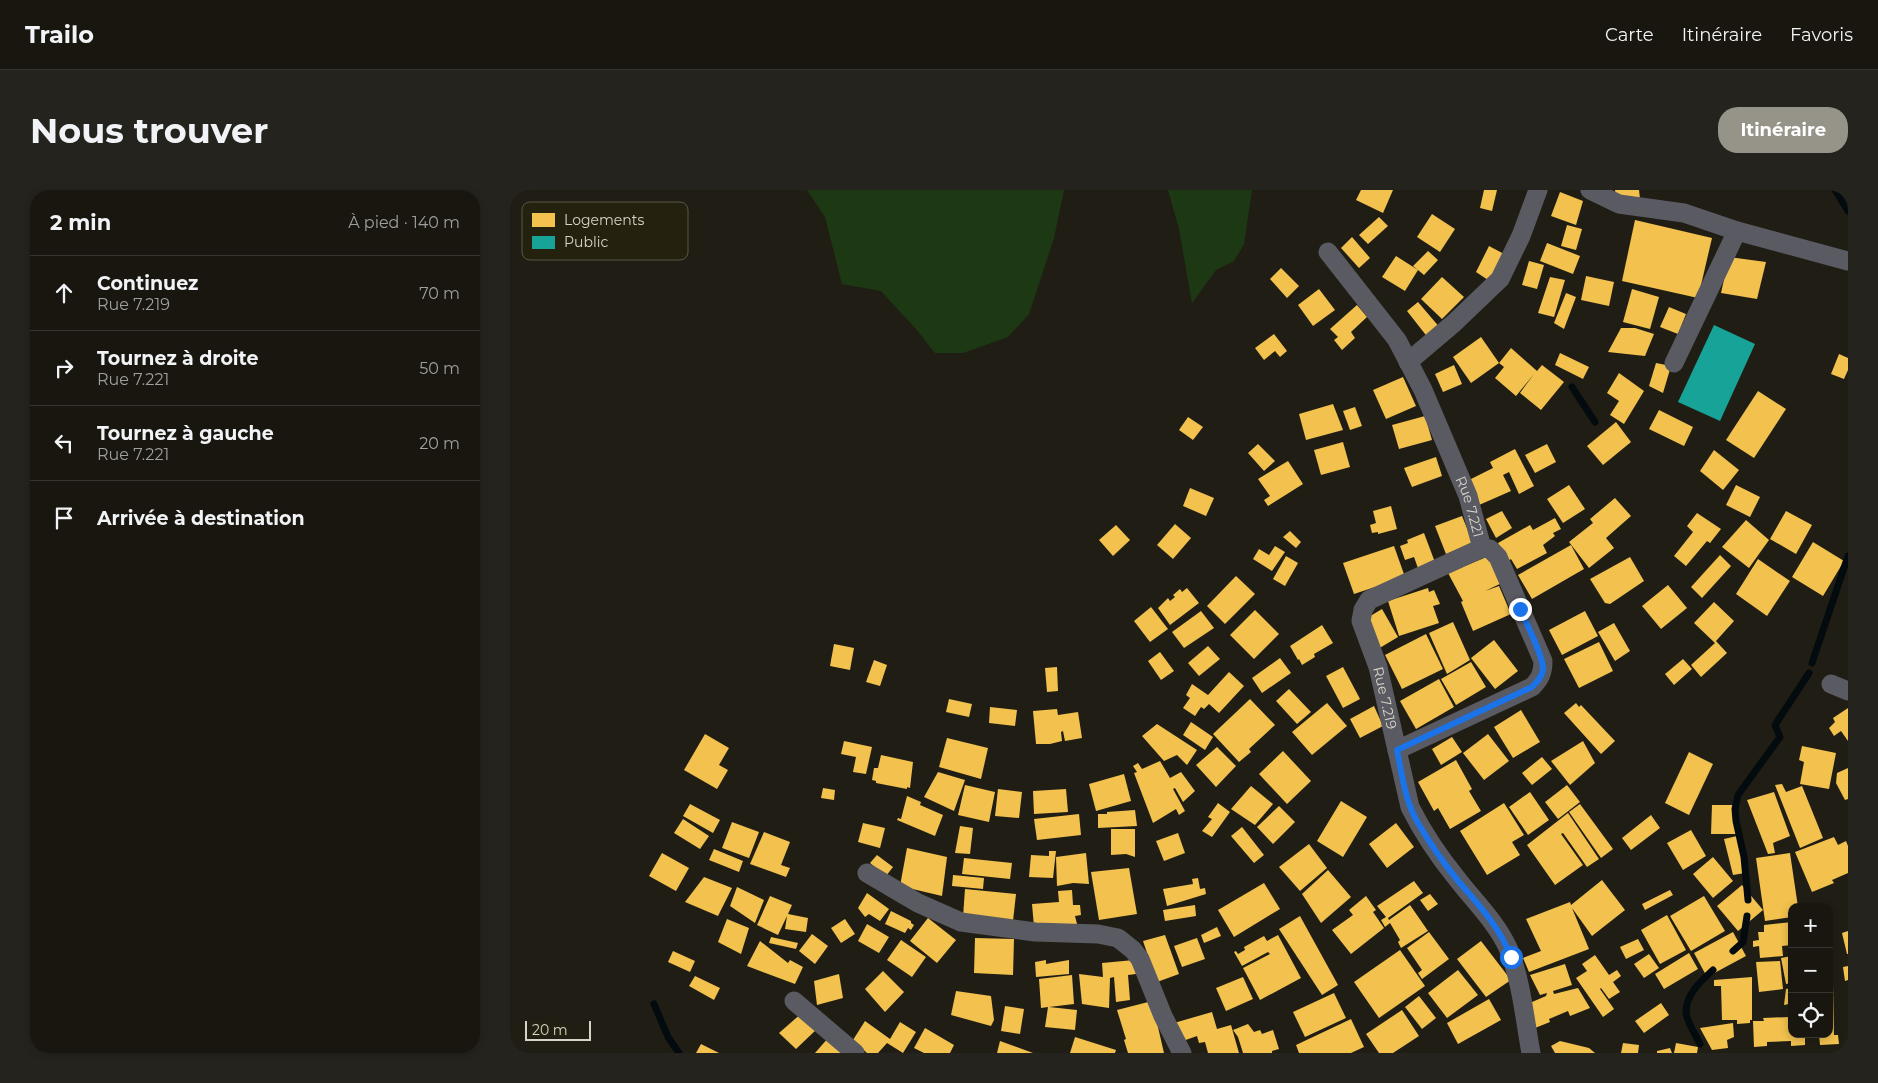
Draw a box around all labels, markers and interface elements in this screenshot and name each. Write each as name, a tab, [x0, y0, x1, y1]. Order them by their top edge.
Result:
text: Trailo	[25, 20, 94, 49]
text: Carte	[1605, 24, 1654, 46]
text: Itinéraire	[1682, 24, 1762, 46]
text: Favoris	[1790, 24, 1853, 46]
button: Itinéraire	[1718, 107, 1848, 153]
text: Nous trouver	[30, 109, 268, 152]
legend	[522, 202, 688, 260]
text: 2 min	[50, 210, 111, 235]
text: Logements	[564, 211, 644, 229]
text: À pied · 140 m	[348, 213, 460, 232]
text: Public	[564, 233, 608, 251]
text: Continuez	[97, 272, 198, 295]
icon: ahead	[50, 279, 78, 307]
text: 70 m	[419, 284, 460, 303]
text: Rue 7.219	[97, 295, 170, 314]
text: Tournez à droite	[97, 347, 258, 370]
icon: right	[50, 354, 78, 382]
text: 50 m	[419, 359, 460, 378]
text: Rue 7.221	[97, 370, 169, 389]
text: Tournez à gauche	[97, 422, 274, 445]
icon: left	[50, 429, 78, 457]
text: 20 m	[419, 434, 460, 453]
text: Rue 7.221	[97, 445, 169, 464]
street label: Rue 7.221	[1452, 473, 1488, 539]
icon: arrive	[50, 504, 78, 532]
text: Arrivée à destination	[97, 507, 305, 530]
route end	[1509, 598, 1532, 621]
street label: Rue 7.219	[1369, 665, 1401, 731]
map controls	[1788, 903, 1833, 1038]
button: +	[1788, 903, 1833, 948]
route start	[1500, 946, 1523, 969]
button: −	[1788, 948, 1833, 993]
button: locate	[1788, 993, 1833, 1038]
scale bar	[525, 1018, 591, 1041]
text: 20 m	[532, 1021, 568, 1039]

